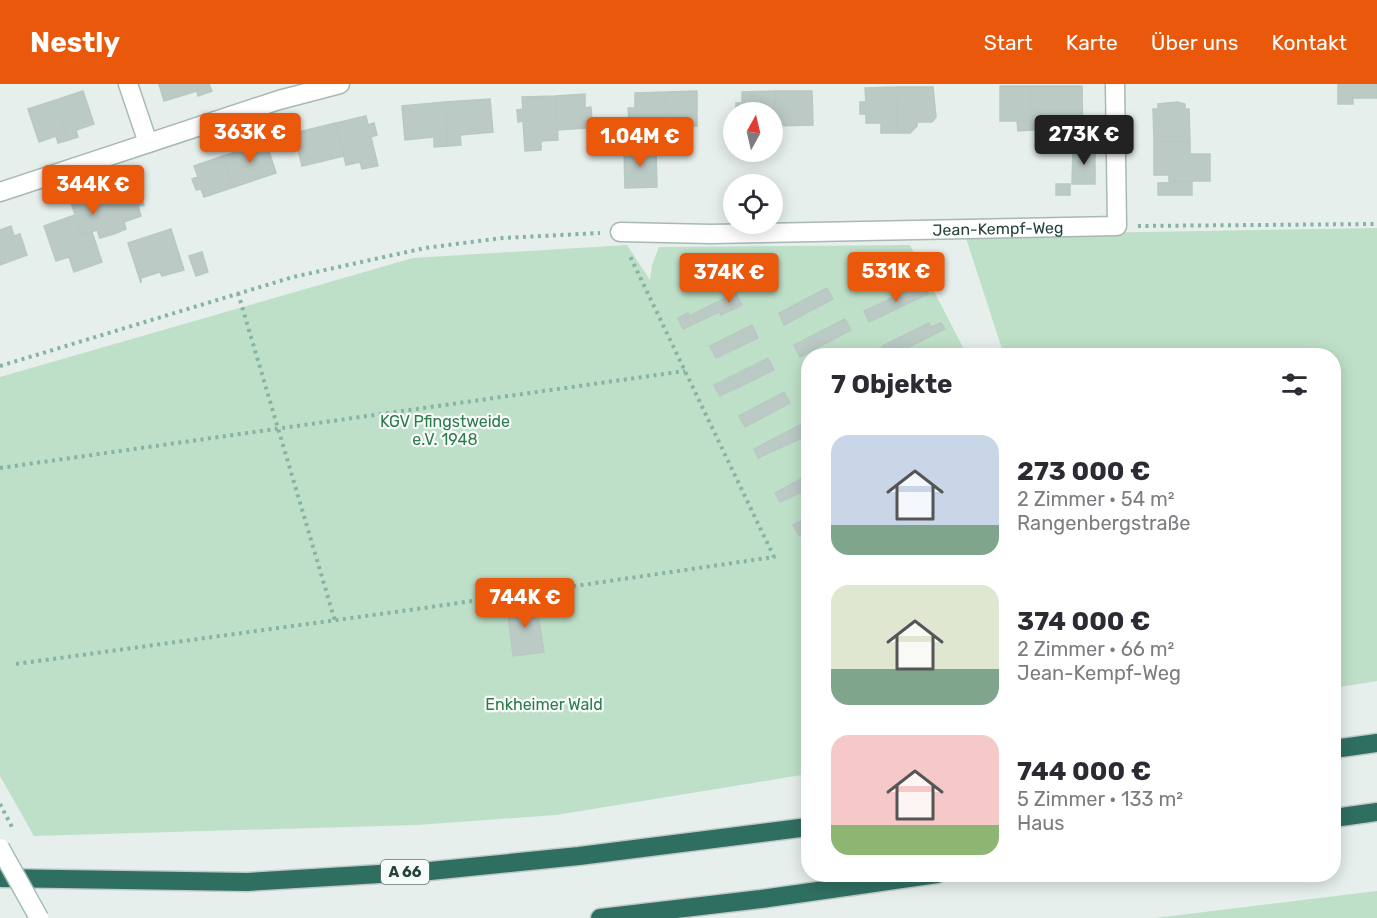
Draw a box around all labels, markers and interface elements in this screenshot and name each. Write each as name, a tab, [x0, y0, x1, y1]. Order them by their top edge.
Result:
text: Nestly	[30, 26, 120, 59]
text: Start	[984, 30, 1033, 55]
text: Karte	[1066, 30, 1118, 55]
text: Über uns	[1151, 30, 1239, 55]
text: Kontakt	[1272, 30, 1347, 55]
north arrow	[723, 102, 783, 162]
map controls	[723, 102, 783, 234]
pin: 363K €	[201, 113, 299, 164]
pin: 273K €	[1035, 115, 1133, 166]
pin: 1.04M €	[585, 117, 695, 168]
text: 363K €	[214, 120, 286, 144]
text: 273K €	[1049, 122, 1119, 146]
text: 1.04M €	[600, 124, 680, 148]
pin: 344K €	[44, 165, 142, 216]
text: 344K €	[56, 172, 130, 196]
button: locate	[723, 174, 783, 234]
street label: Jean-Kempf-Weg	[932, 218, 1064, 240]
pin: 531K €	[847, 252, 945, 303]
pin: 374K €	[680, 253, 778, 304]
text: 531K €	[862, 259, 930, 283]
text: 374K €	[694, 260, 764, 284]
icon: filters	[1278, 368, 1311, 401]
text: 7 Objekte	[831, 369, 952, 400]
park label: KGV Pfingstweide e.V. 1948	[380, 412, 510, 449]
text: 273 000 €	[1017, 456, 1150, 487]
icon: home	[879, 459, 951, 531]
text: 2 Zimmer · 54 m²	[1017, 487, 1175, 511]
text: Rangenbergstraße	[1017, 511, 1190, 535]
pin: 744K €	[476, 578, 574, 629]
text: 744K €	[489, 585, 561, 609]
text: 374 000 €	[1017, 606, 1151, 637]
icon: home	[879, 609, 951, 681]
text: 2 Zimmer · 66 m²	[1017, 637, 1174, 661]
text: Jean-Kempf-Weg	[1017, 661, 1181, 685]
park label: Enkheimer Wald	[485, 695, 603, 714]
text: 744 000 €	[1017, 756, 1151, 787]
icon: home	[879, 759, 951, 831]
text: 5 Zimmer · 133 m²	[1017, 787, 1183, 811]
text: Haus	[1017, 811, 1065, 835]
road number: A 66	[381, 860, 429, 884]

